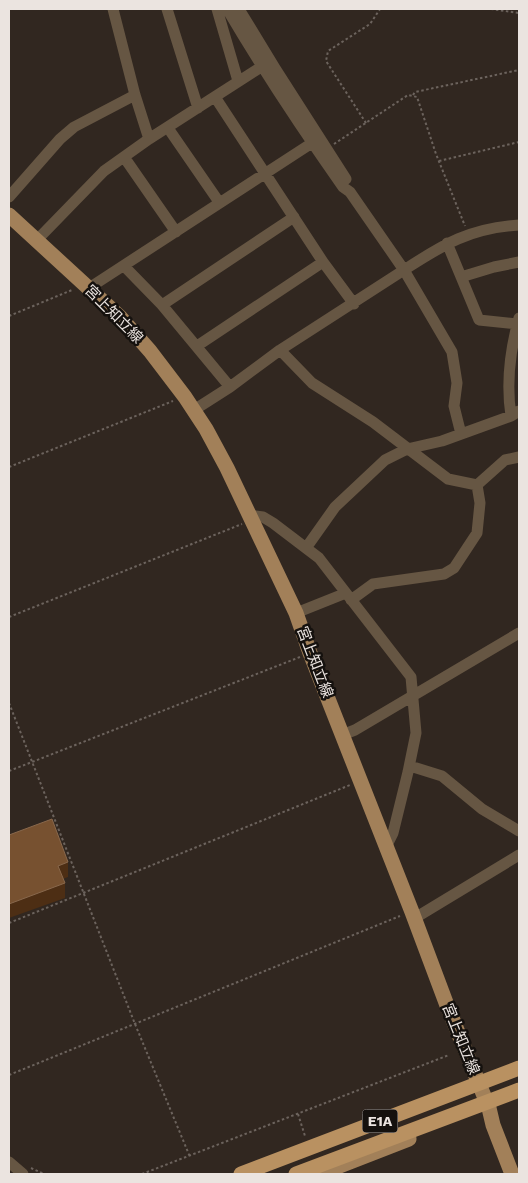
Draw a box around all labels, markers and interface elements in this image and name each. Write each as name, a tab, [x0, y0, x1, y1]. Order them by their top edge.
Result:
street label: 宮上知立線	[81, 281, 147, 347]
street label: 宮上知立線	[293, 624, 337, 700]
street label: 宮上知立線	[439, 1001, 483, 1077]
road number: E1A	[362, 1110, 398, 1132]

